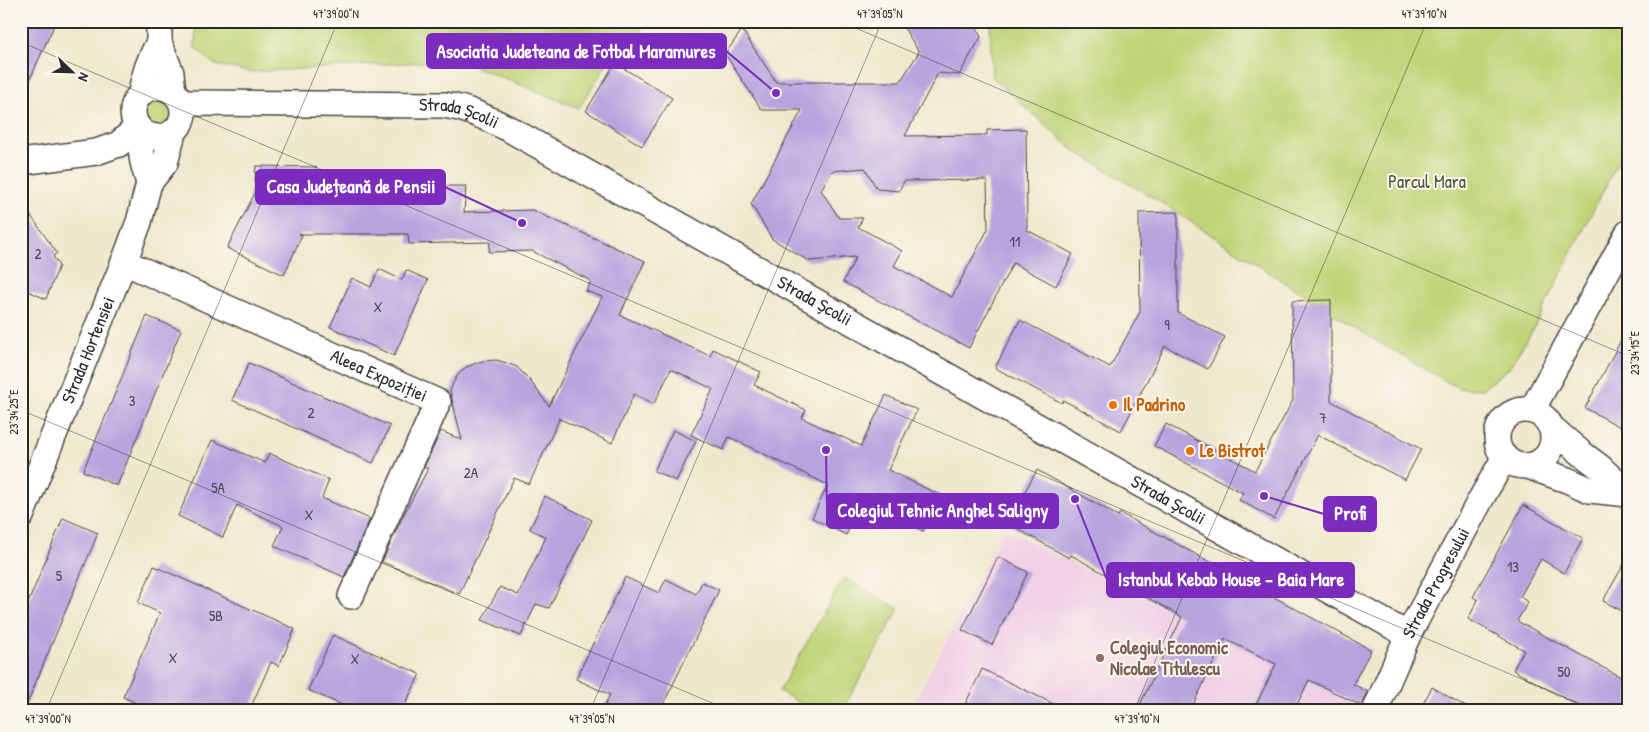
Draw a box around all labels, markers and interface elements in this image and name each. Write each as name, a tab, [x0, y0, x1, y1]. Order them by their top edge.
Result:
text: 47°39'00"N	[313, 5, 359, 22]
text: 47°39'05"N	[857, 5, 903, 22]
text: 47°39'10"N	[1402, 5, 1446, 22]
callout: Asociatia Judeteana de Fotbal Maramures	[427, 34, 726, 68]
text: Asociatia Judeteana de Fotbal Maramures	[436, 38, 716, 64]
north arrow	[48, 48, 98, 98]
text: N	[74, 70, 95, 85]
street label: Strada Școlii	[419, 92, 503, 134]
park label: Parcul Mara	[1388, 169, 1466, 194]
callout: Casa Județeană de Pensii	[256, 170, 445, 204]
text: Casa Județeană de Pensii	[266, 173, 436, 199]
house number: 11	[1010, 231, 1020, 252]
house number: 2	[34, 243, 42, 264]
street label: Strada Școlii	[773, 269, 857, 331]
street label: Strada Hortensiei	[55, 293, 121, 407]
house number: X	[373, 296, 383, 317]
house number: 9	[1164, 314, 1170, 335]
text: 23°34'15"E	[1626, 330, 1643, 375]
street label: Aleea Expoziției	[327, 343, 431, 408]
text: 23°34'25"E	[5, 389, 22, 435]
house number: 3	[129, 390, 136, 411]
place label: Il Padrino	[1123, 392, 1186, 417]
marker: Il Padrino	[1107, 399, 1119, 411]
house number: 2	[307, 402, 315, 423]
house number: 7	[1319, 407, 1327, 428]
place label: Le Bistrot	[1200, 438, 1265, 463]
marker: Le Bistrot	[1184, 445, 1196, 457]
house number: 2A	[464, 462, 479, 483]
street label: Strada Școlii	[1126, 468, 1210, 531]
house number: 5A	[211, 477, 226, 498]
callout: Colegiul Tehnic Anghel Saligny	[827, 494, 1058, 528]
text: Colegiul Tehnic Anghel Saligny	[837, 497, 1049, 524]
callout: Profi	[1324, 497, 1376, 531]
text: Profi	[1334, 500, 1366, 526]
house number: X	[304, 504, 314, 525]
street label: Strada Progresului	[1396, 523, 1475, 642]
house number: 13	[1507, 556, 1519, 577]
callout: Istanbul Kebab House - Baia Mare	[1107, 563, 1354, 597]
house number: 5	[56, 565, 63, 586]
text: Istanbul Kebab House - Baia Mare	[1118, 566, 1345, 592]
house number: 5B	[209, 605, 223, 626]
place label: Colegiul Economic Nicolae Titulescu	[1110, 635, 1229, 681]
house number: X	[168, 647, 178, 668]
house number: X	[350, 648, 360, 669]
marker: Colegiul Economic Nicolae Titulescu	[1094, 652, 1106, 664]
house number: 50	[1557, 661, 1571, 682]
text: 47°39'00"N	[25, 710, 71, 727]
text: 47°39'05"N	[569, 710, 615, 727]
text: 47°39'10"N	[1115, 710, 1159, 727]

